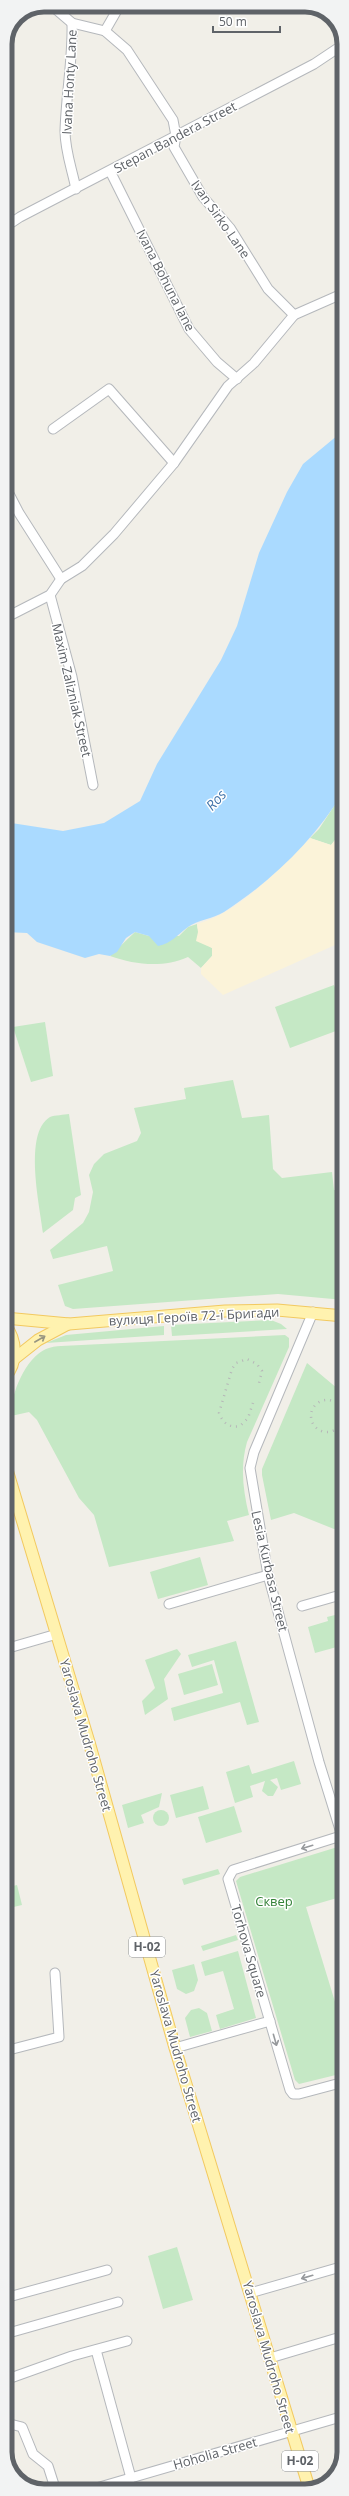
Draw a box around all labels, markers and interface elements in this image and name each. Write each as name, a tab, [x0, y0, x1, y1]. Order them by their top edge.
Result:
scale bar	[213, 8, 280, 34]
text: 50 m	[219, 13, 247, 30]
street label: Ivana Honty Lane	[57, 29, 81, 135]
street label: Stepan Bandera Street	[110, 97, 240, 177]
street label: Ivan Sirko Lane	[187, 176, 255, 262]
street label: Ivana Bohuna lane	[132, 226, 200, 334]
street label: Maxim Zalizniak Street	[48, 621, 96, 759]
water label: Ros	[201, 785, 230, 814]
street label: вулиця Героїв 72-ї Бригади	[108, 1303, 280, 1329]
one-way arrow	[34, 1335, 46, 1343]
street label: Lesia Kurbasa Street	[247, 1509, 293, 1634]
street label: Yaroslava Mudroho Street	[56, 1657, 116, 1814]
one-way arrow	[301, 1843, 313, 1851]
park label: Сквер	[255, 1892, 293, 1910]
street label: Torhova Square	[227, 1902, 271, 2000]
road number: Н-02	[129, 1937, 165, 1957]
street label: Yaroslava Mudroho Street	[146, 1968, 206, 2125]
one-way arrow	[272, 2033, 279, 2046]
one-way arrow	[300, 2274, 313, 2281]
street label: Yaroslava Mudroho Street	[239, 2279, 299, 2436]
street label: Hoholia Street	[171, 2432, 259, 2474]
road number: Н-02	[282, 2451, 318, 2471]

